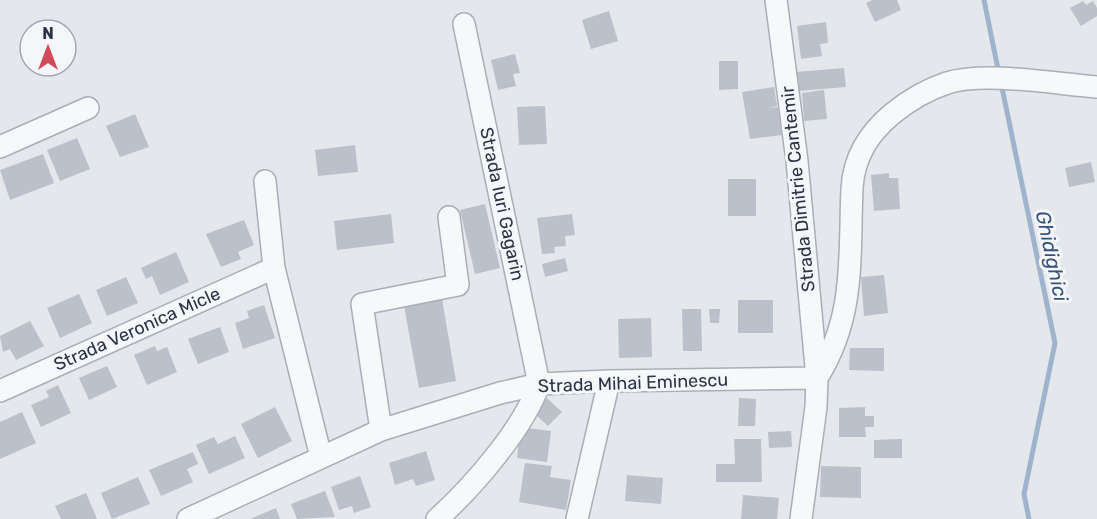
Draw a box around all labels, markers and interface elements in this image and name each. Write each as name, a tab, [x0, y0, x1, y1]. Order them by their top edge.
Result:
north arrow	[18, 18, 78, 78]
text: N	[42, 24, 54, 43]
street label: Strada Dimitrie Cantemir	[776, 85, 820, 293]
street label: Strada Iuri Gagarin	[475, 125, 529, 283]
water label: Ghidighici	[1031, 208, 1074, 305]
street label: Strada Veronica Micle	[50, 282, 224, 376]
street label: Strada Mihai Eminescu	[537, 369, 729, 397]

